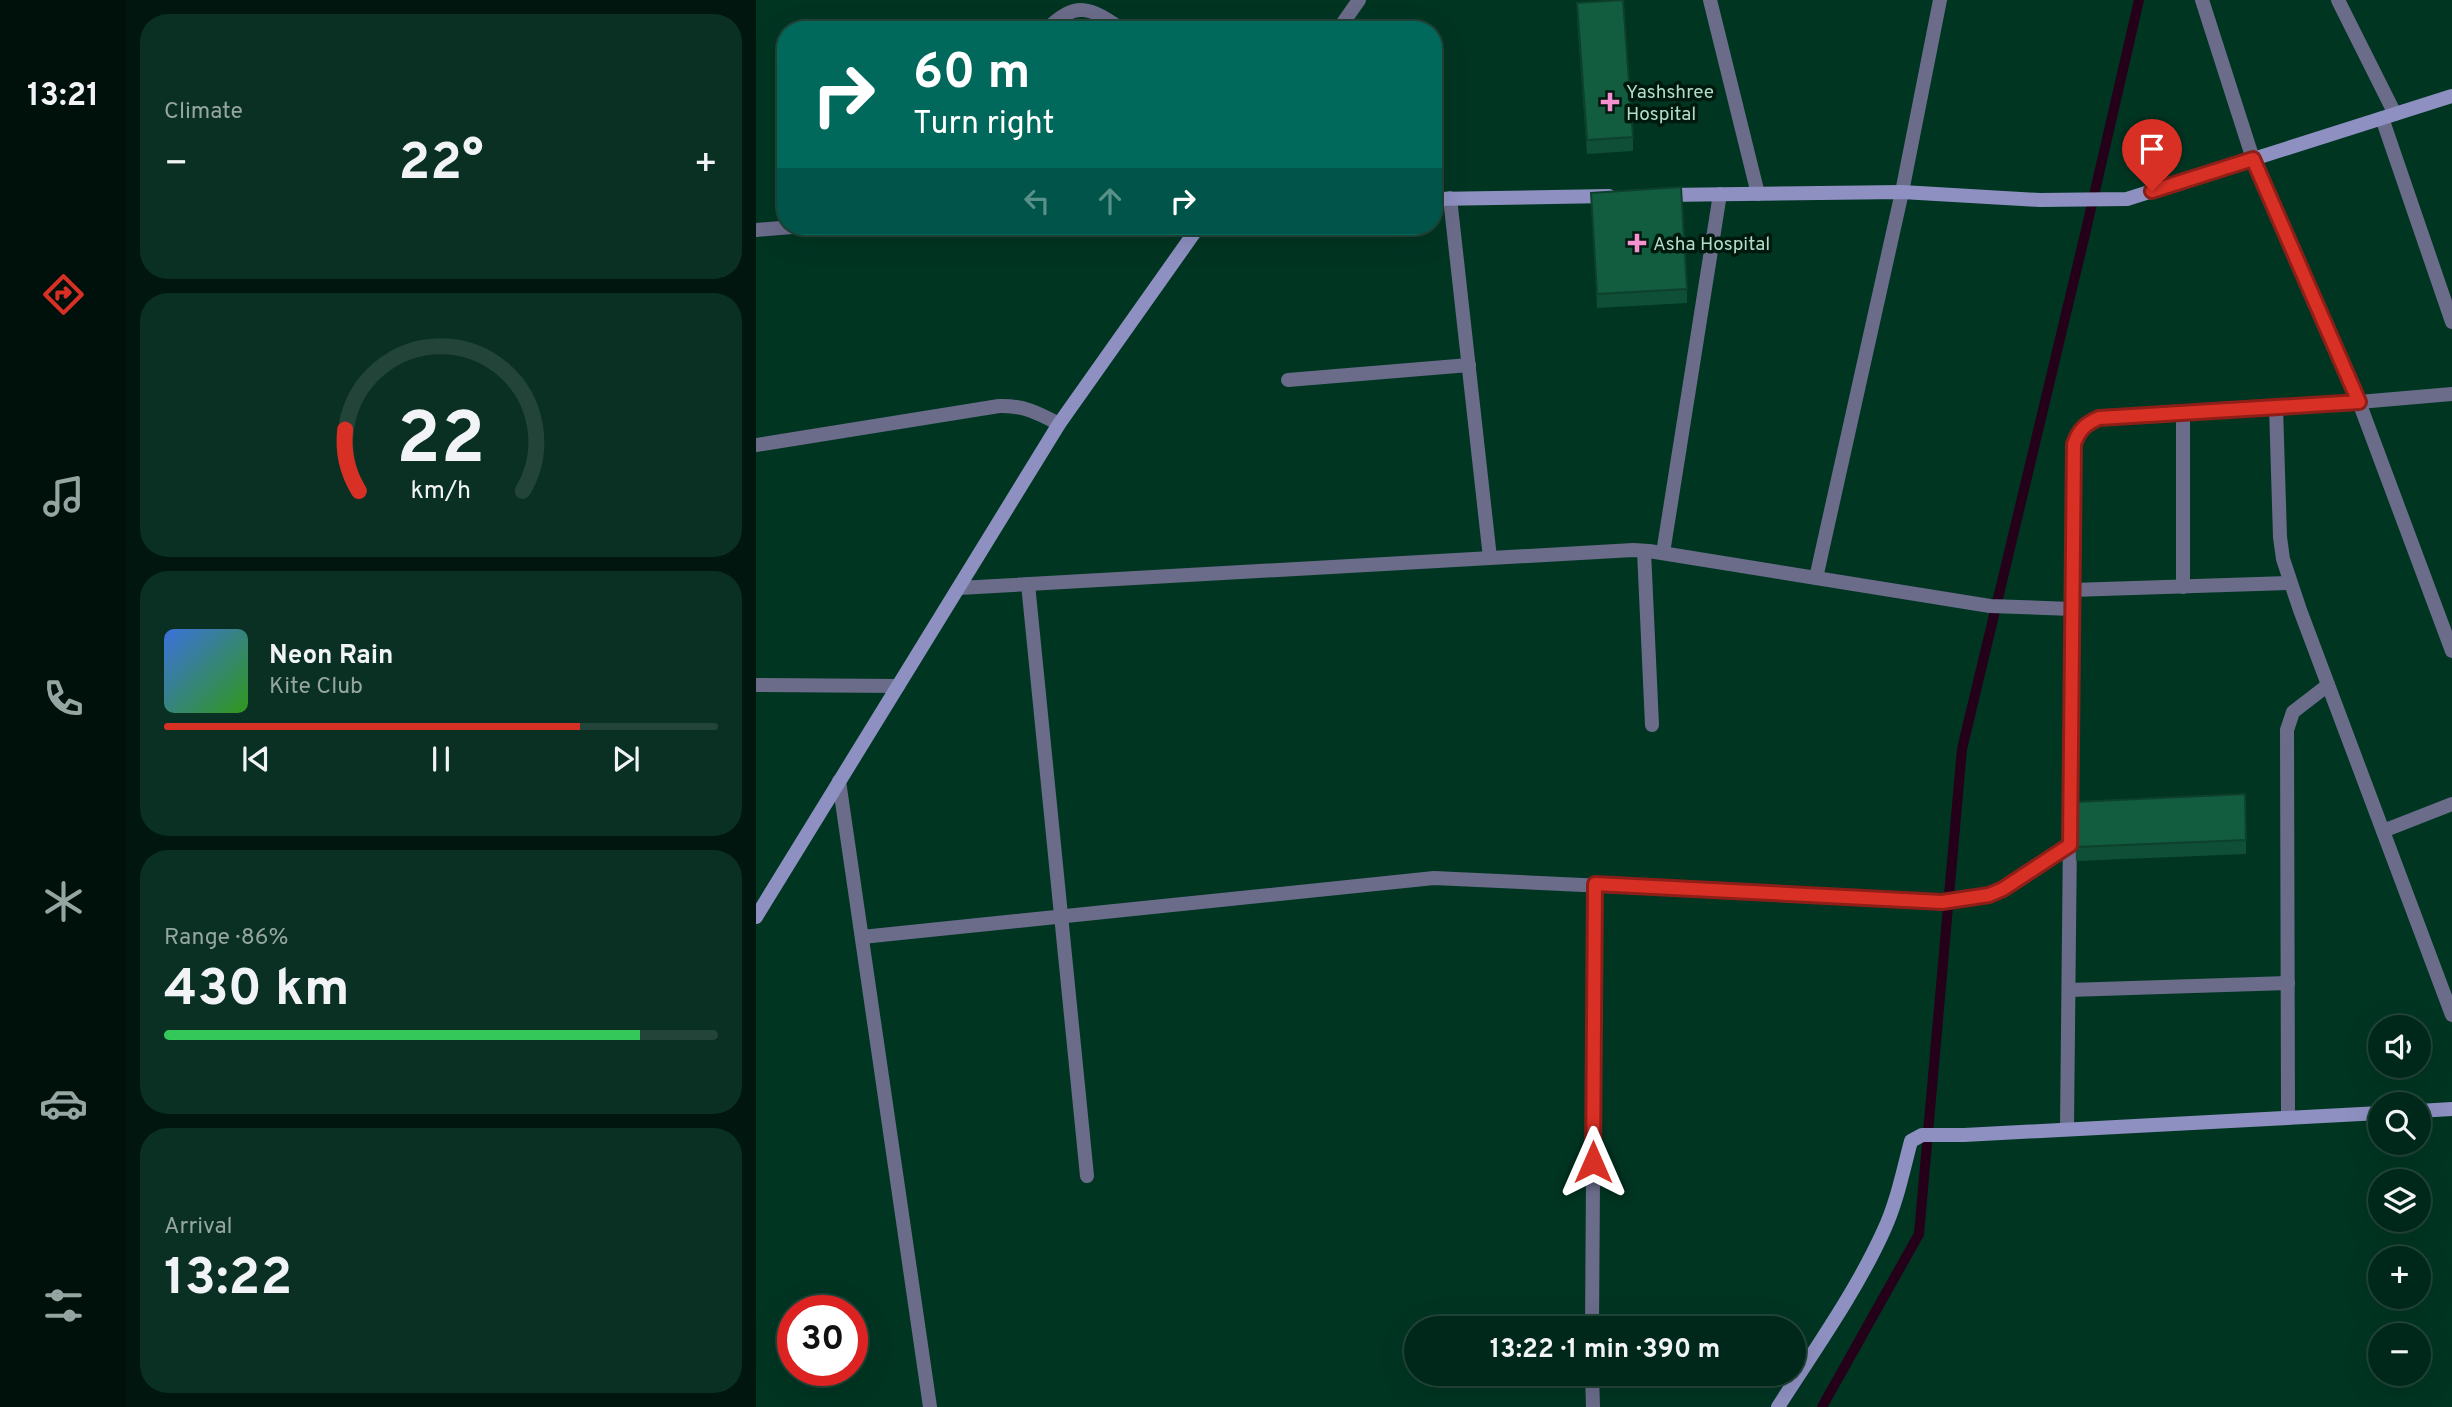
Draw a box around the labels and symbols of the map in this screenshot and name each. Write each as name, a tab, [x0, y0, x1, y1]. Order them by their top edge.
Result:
place label: Yashshree Hospital	[1626, 81, 1714, 127]
marker: Yashshree Hospital	[1600, 92, 1620, 112]
pin	[2122, 119, 2182, 191]
marker: Asha Hospital	[1627, 233, 1647, 253]
place label: Asha Hospital	[1653, 233, 1770, 257]
position arrow	[1556, 1125, 1630, 1199]
speed limit sign: 30	[777, 1295, 868, 1386]

